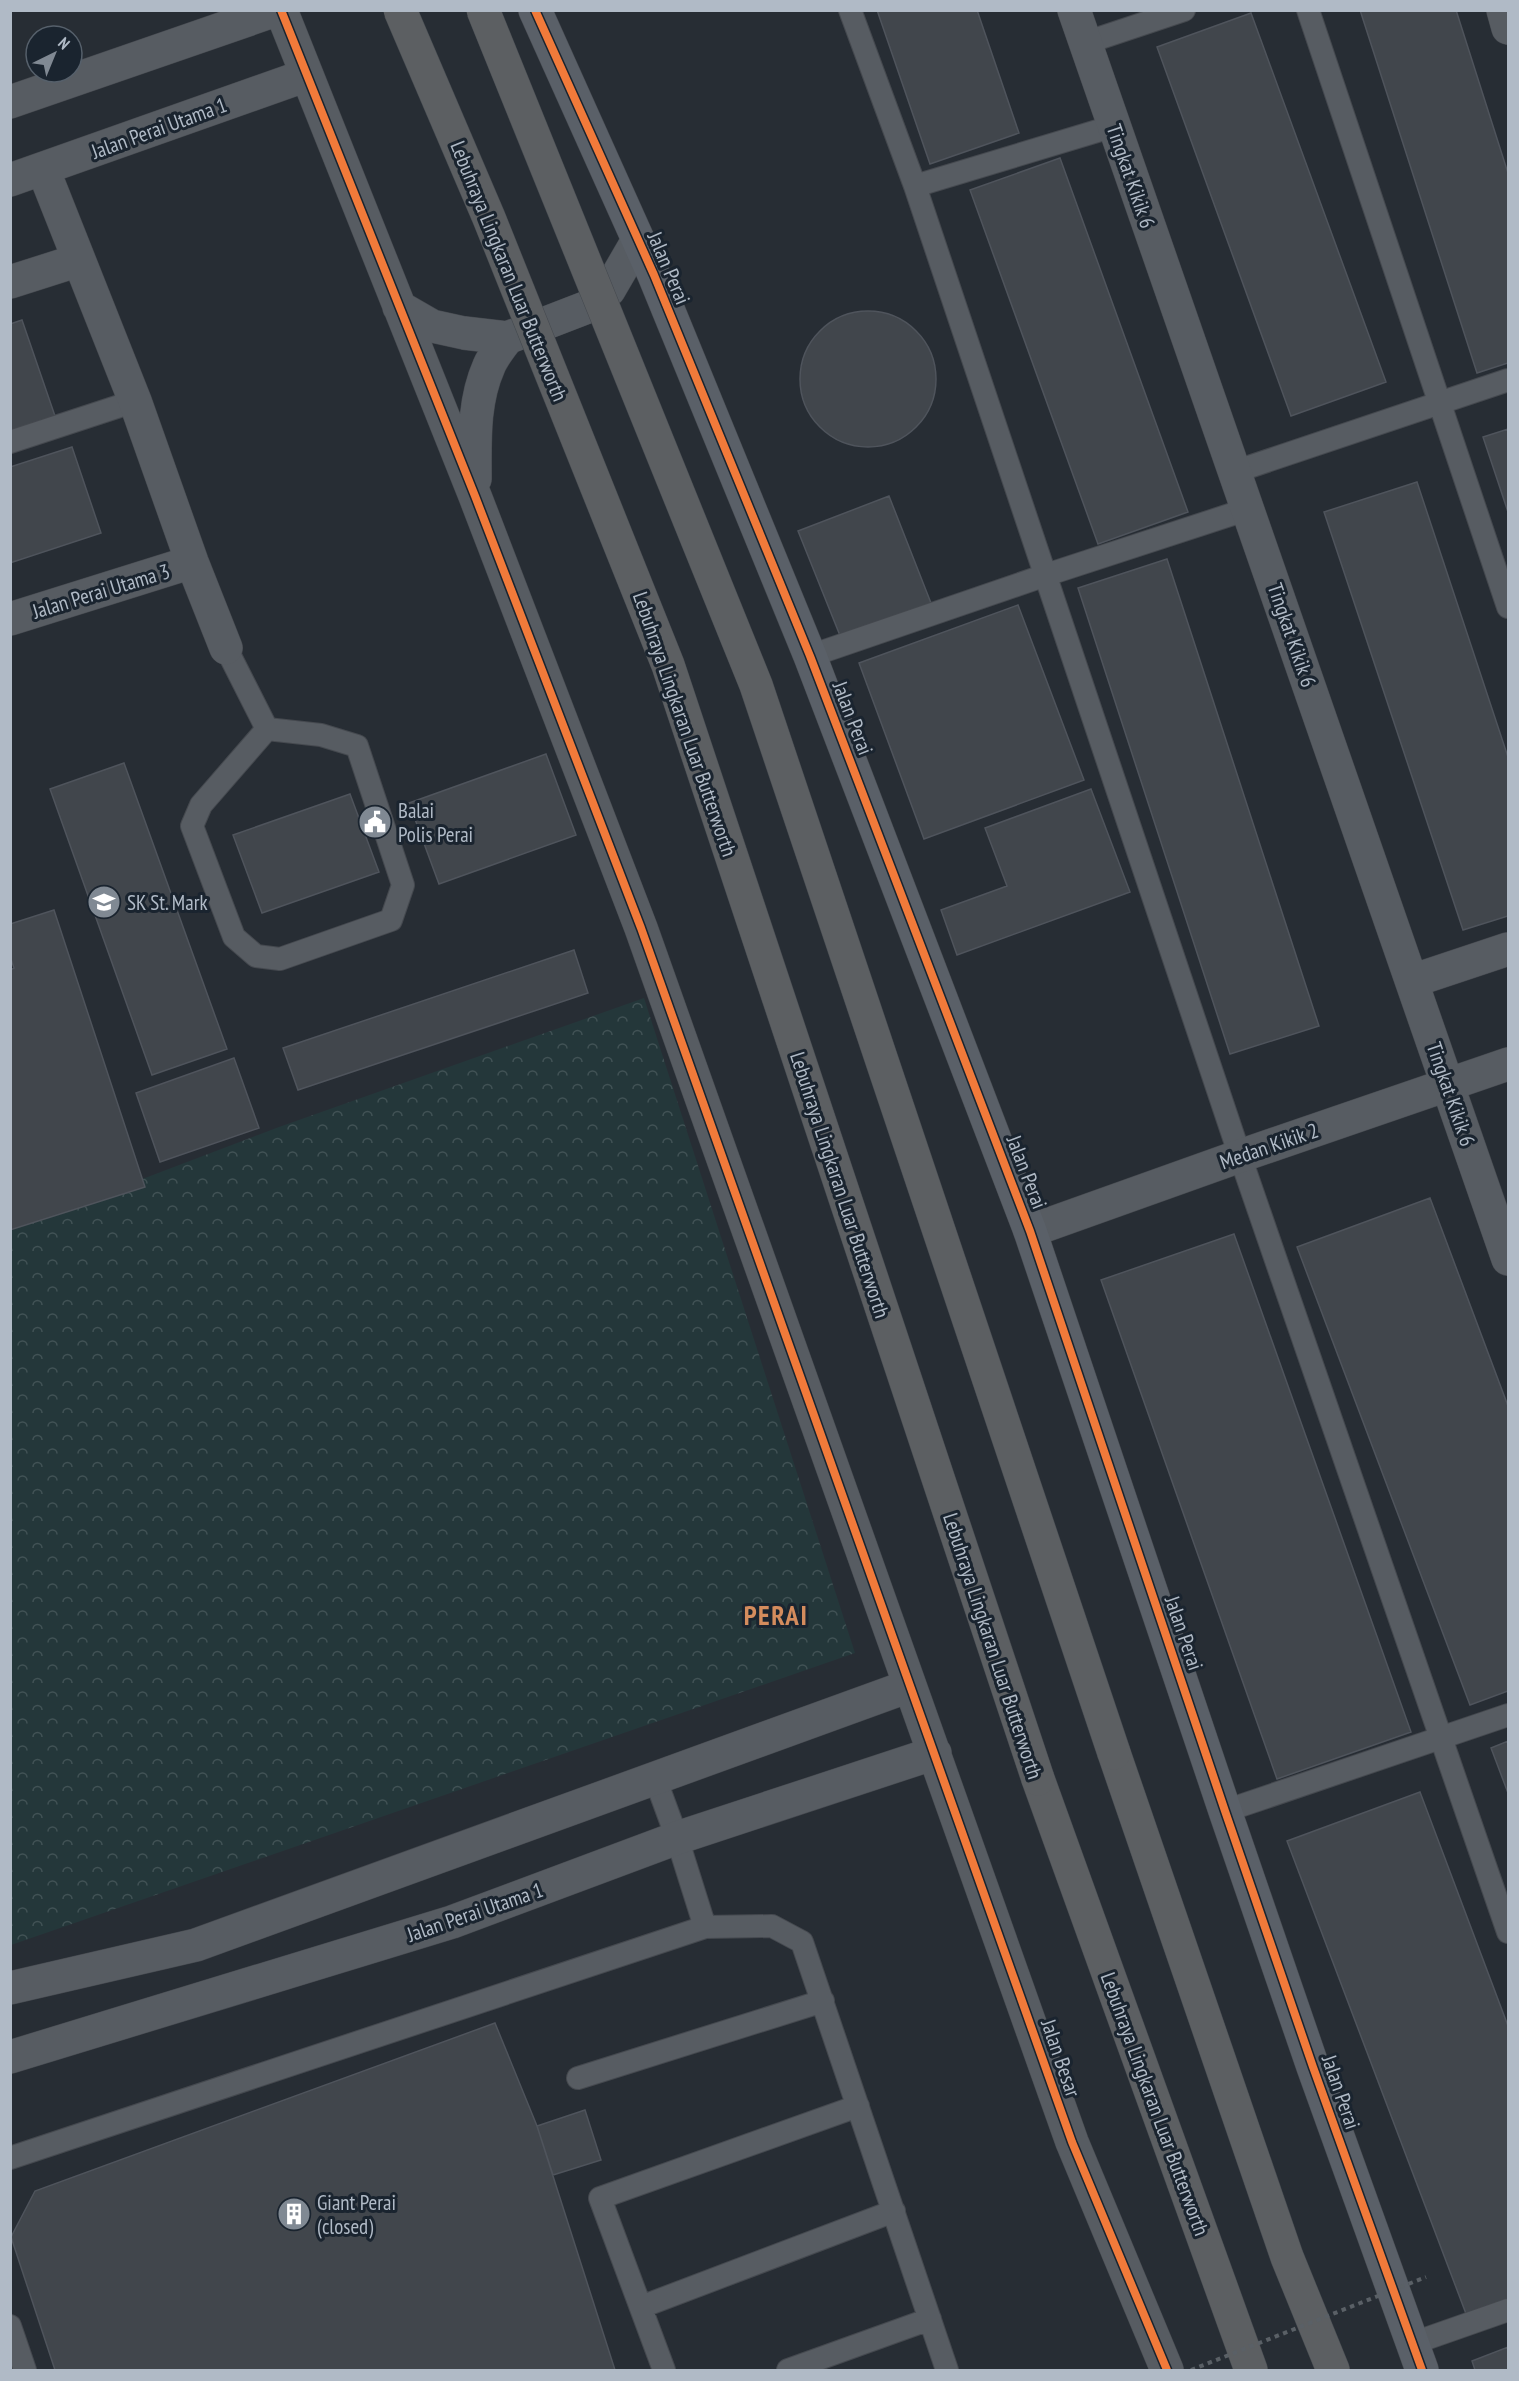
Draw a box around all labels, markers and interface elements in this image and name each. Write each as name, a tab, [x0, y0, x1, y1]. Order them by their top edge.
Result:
north arrow	[24, 24, 84, 84]
text: N	[54, 33, 74, 53]
street label: Jalan Perai Utama 1	[87, 91, 230, 165]
street label: Tingkat Kikik 6	[1101, 120, 1161, 232]
street label: Lebuhraya Lingkaran Luar Butterworth	[444, 137, 574, 405]
street label: Jalan Perai	[641, 227, 696, 309]
street label: Jalan Perai Utama 3	[28, 557, 173, 625]
street label: Tingkat Kikik 6	[1262, 579, 1322, 691]
street label: Lebuhraya Lingkaran Luar Butterworth	[627, 588, 743, 860]
street label: Jalan Perai	[826, 676, 879, 759]
place label: Balai Polis Perai	[398, 797, 473, 848]
public building icon: Balai Polis Perai	[357, 804, 393, 840]
school or university icon: SK St. Mark	[86, 884, 122, 920]
place label: SK St. Mark	[127, 889, 208, 916]
street label: Tingkat Kikik 6	[1421, 1038, 1481, 1150]
street label: Lebuhraya Lingkaran Luar Butterworth	[784, 1048, 896, 1322]
street label: Medan Kikik 2	[1216, 1117, 1322, 1175]
street label: Jalan Perai	[1000, 1130, 1053, 1213]
street label: Lebuhraya Lingkaran Luar Butterworth	[937, 1509, 1049, 1783]
street label: Jalan Perai	[1158, 1591, 1209, 1674]
district label: PERAI	[744, 1598, 808, 1632]
street label: Jalan Perai Utama 1	[402, 1876, 547, 1948]
street label: Lebuhraya Lingkaran Luar Butterworth	[1095, 1969, 1215, 2239]
street label: Jalan Besar	[1035, 2015, 1087, 2101]
street label: Jalan Perai	[1315, 2050, 1366, 2133]
place label: Giant Perai (closed)	[317, 2189, 396, 2240]
building icon: Giant Perai (closed)	[276, 2196, 312, 2232]

